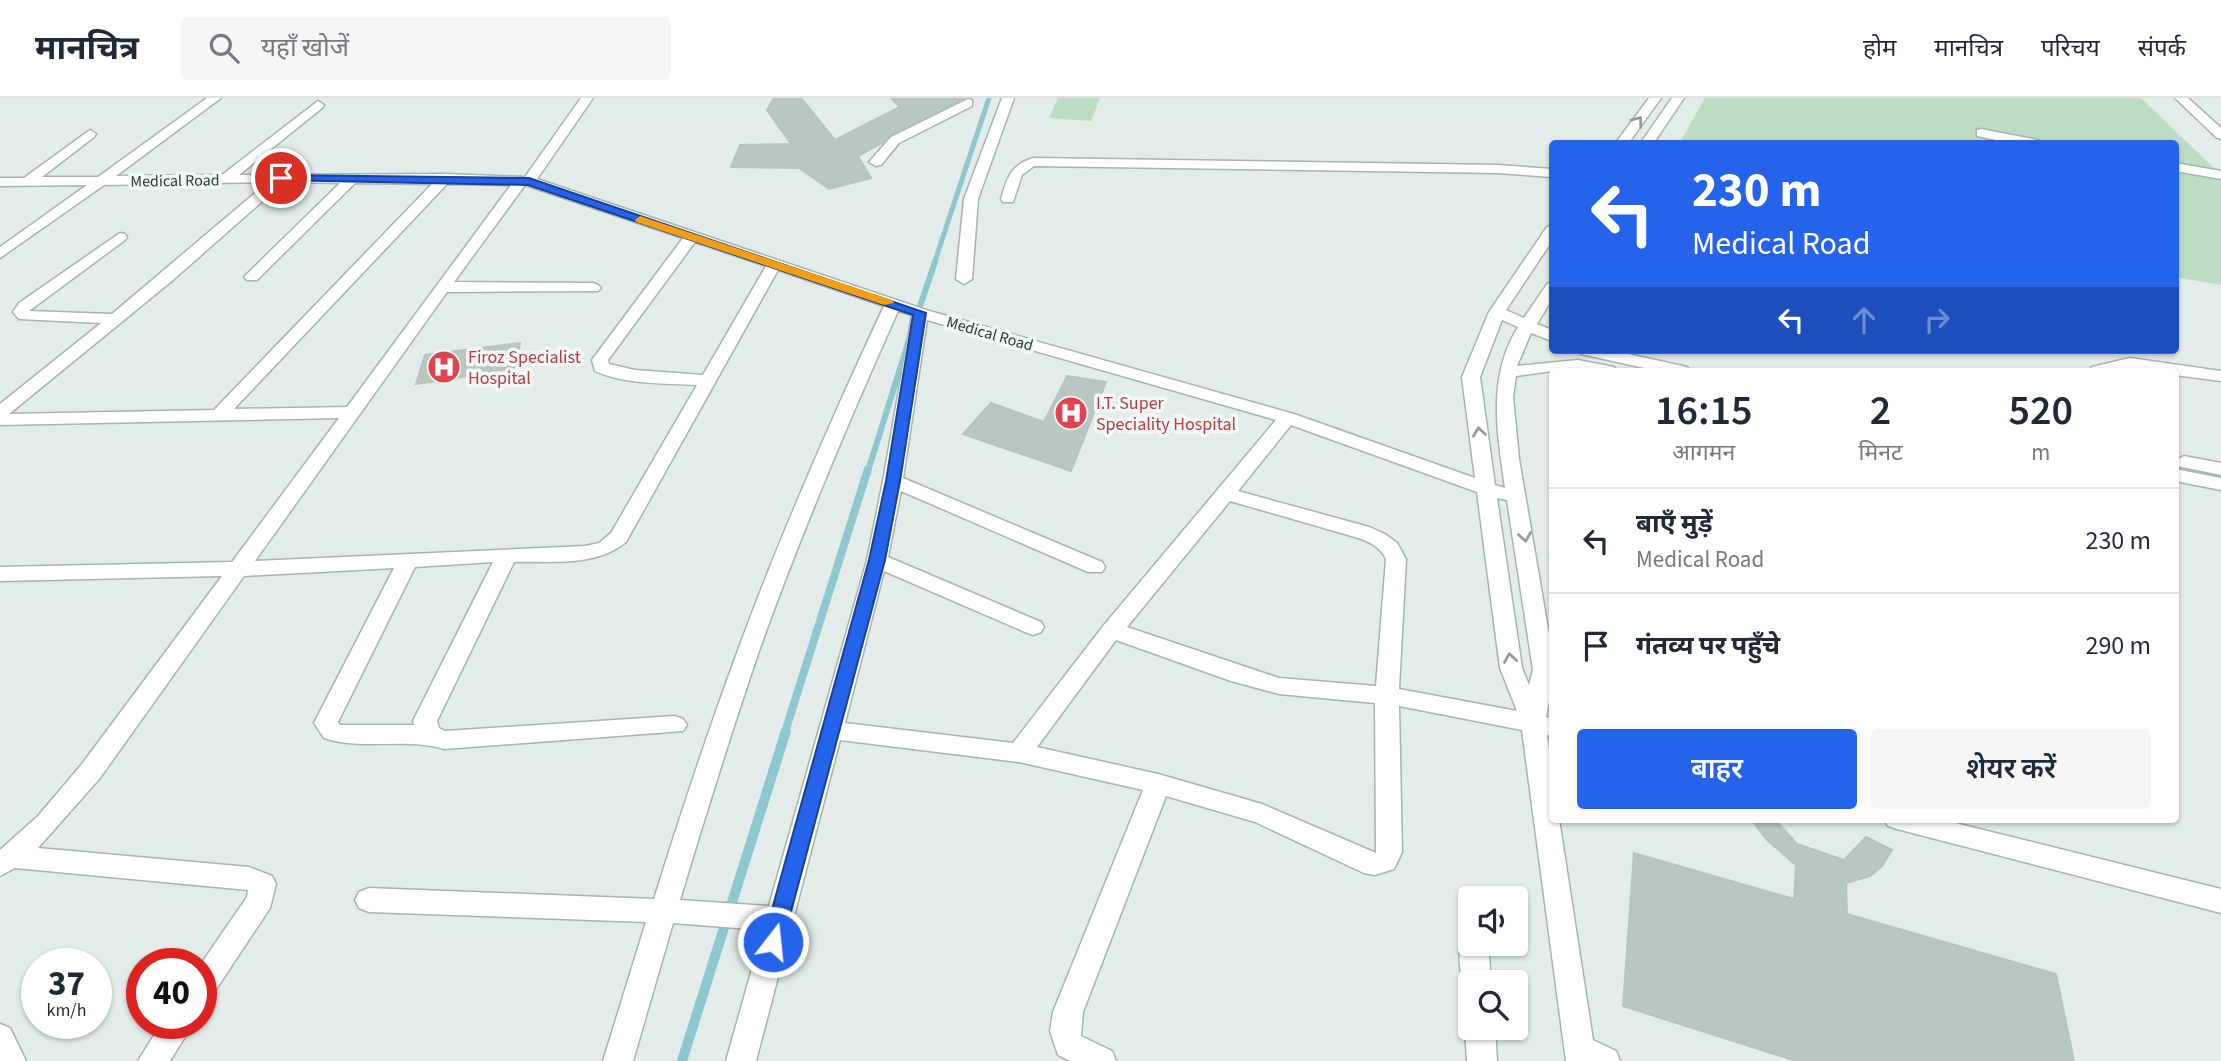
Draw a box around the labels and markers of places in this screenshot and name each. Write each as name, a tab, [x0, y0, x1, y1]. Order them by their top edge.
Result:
pin	[251, 148, 311, 208]
place label: Firoz Specialist Hospital	[468, 345, 581, 391]
hospital icon: Firoz Specialist Hospital	[425, 348, 463, 386]
place label: I.T. Super Speciality Hospital	[1096, 391, 1236, 437]
hospital icon: I.T. Super Speciality Hospital	[1052, 394, 1090, 432]

